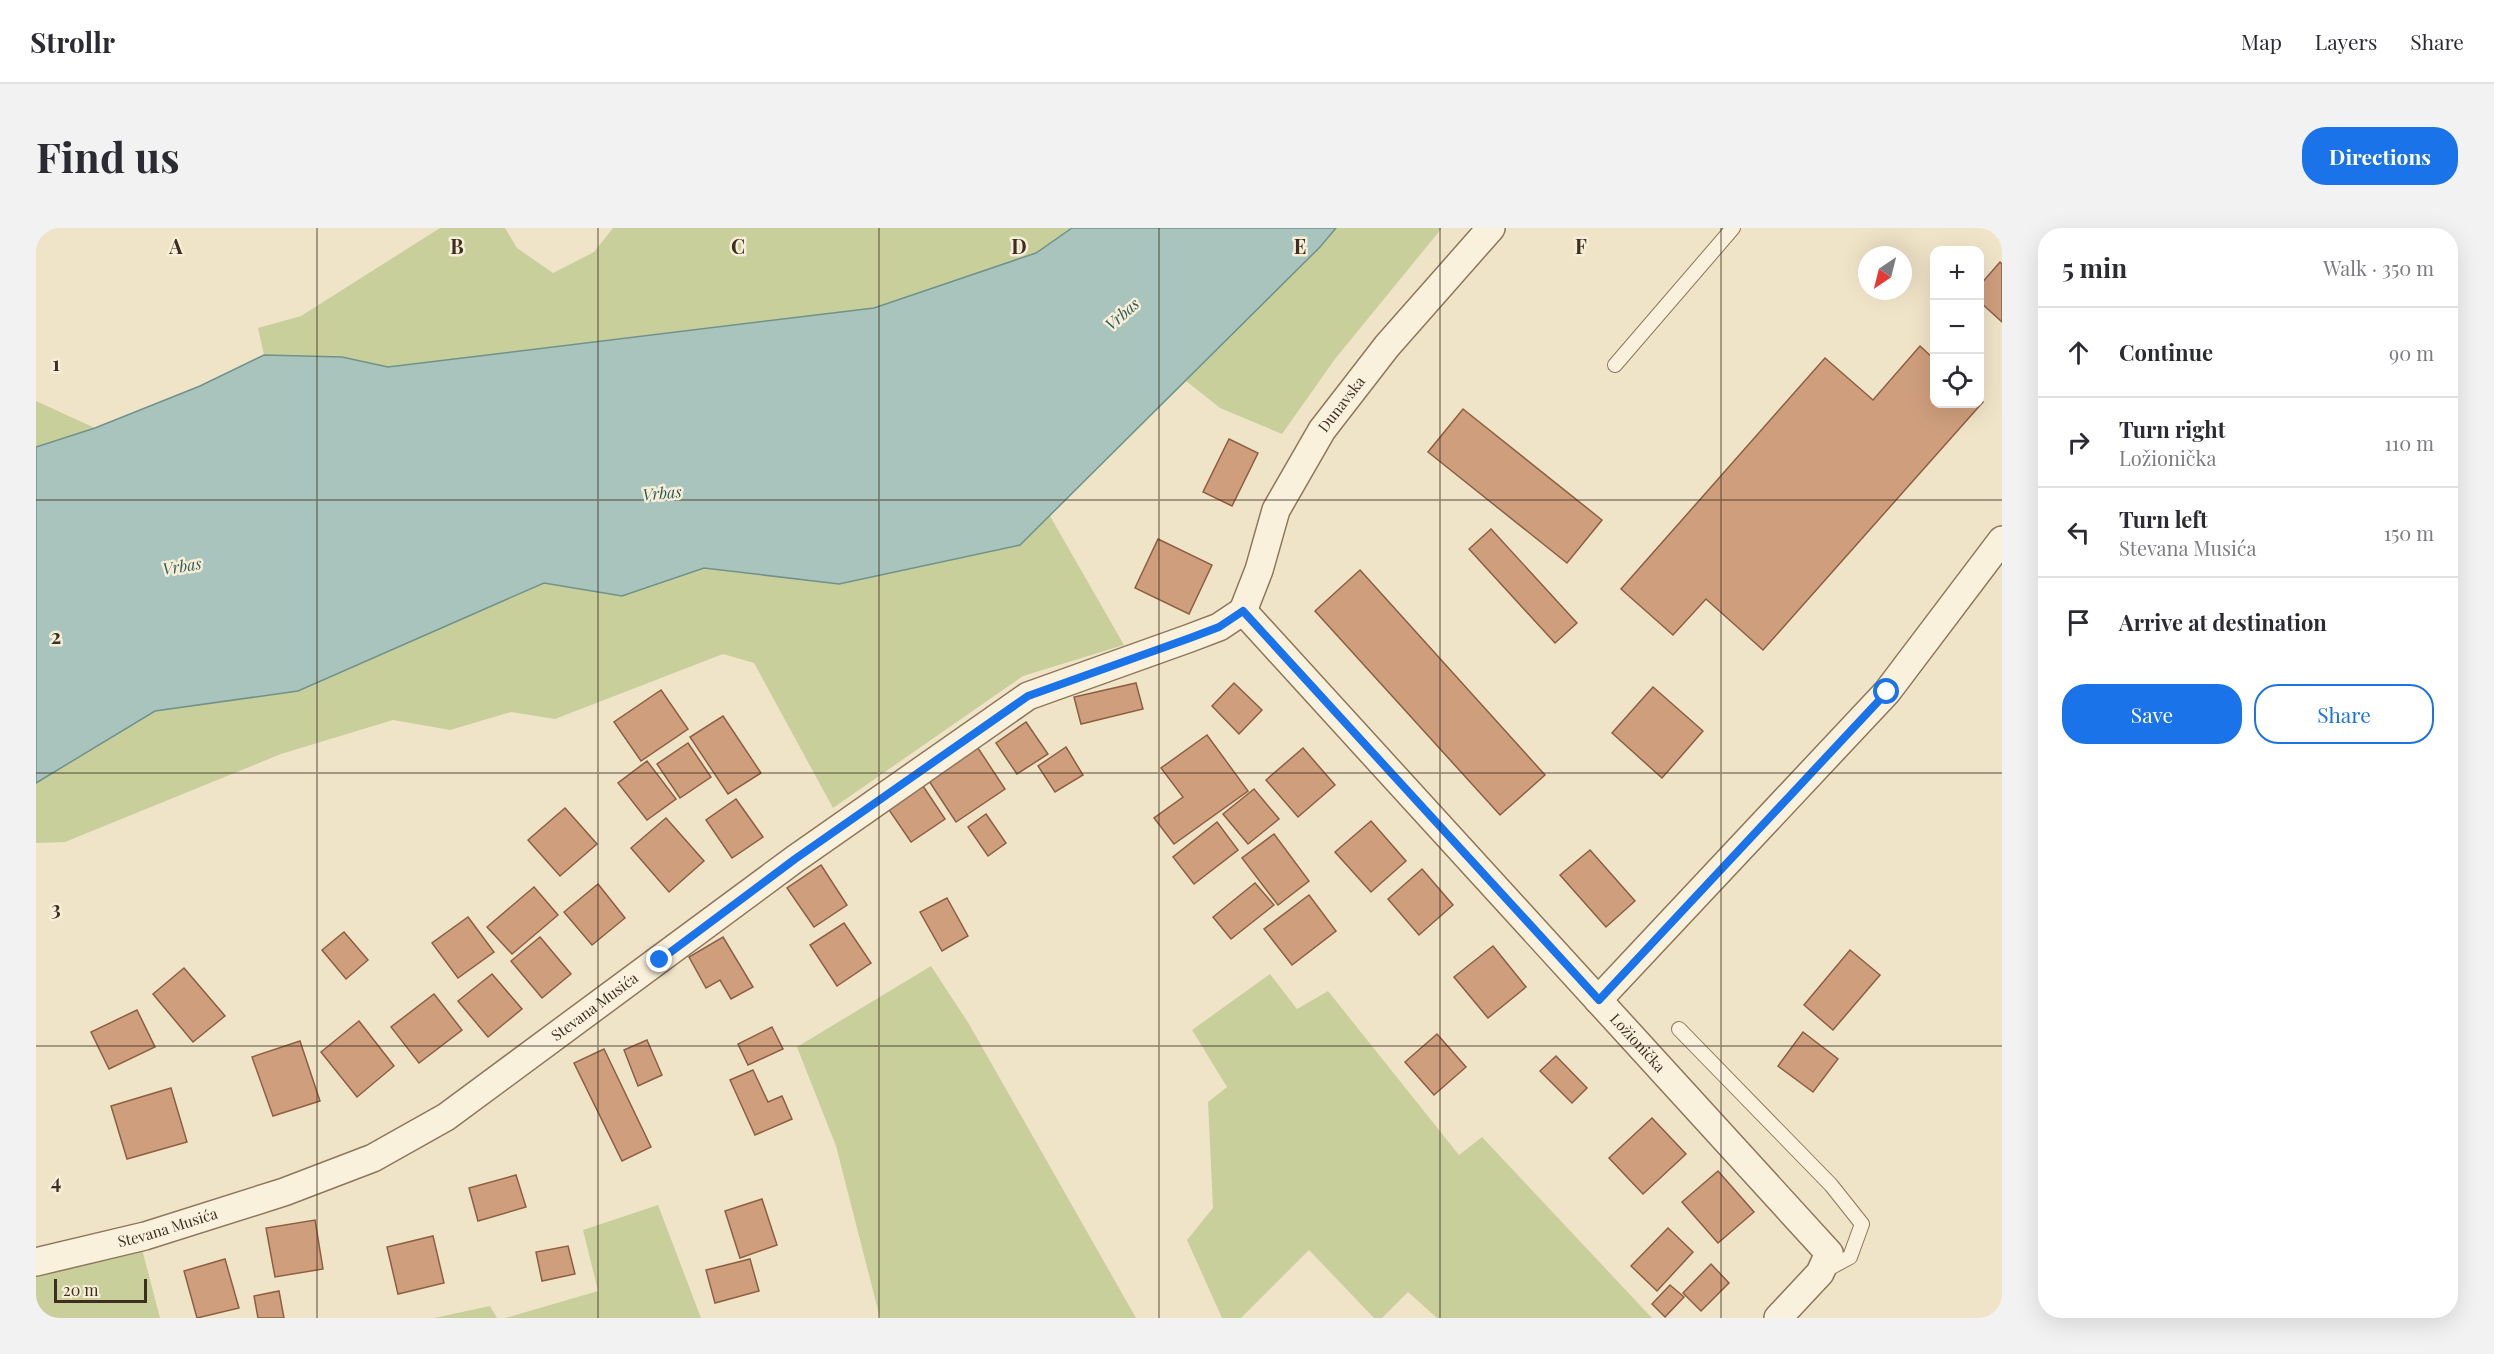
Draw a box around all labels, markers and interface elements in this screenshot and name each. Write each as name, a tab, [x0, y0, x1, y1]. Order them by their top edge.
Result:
text: Strollr	[30, 23, 115, 60]
text: Map	[2241, 27, 2282, 55]
text: Layers	[2315, 27, 2377, 55]
text: Share	[2410, 27, 2464, 55]
button: Directions	[2302, 127, 2458, 185]
text: Find us	[36, 128, 180, 184]
text: A	[168, 232, 183, 259]
text: B	[450, 232, 464, 259]
text: C	[731, 232, 745, 259]
text: D	[1011, 232, 1027, 259]
text: E	[1294, 232, 1306, 259]
text: F	[1575, 232, 1587, 259]
north arrow	[1858, 246, 1912, 300]
map controls	[1930, 246, 1984, 408]
button: +	[1930, 246, 1984, 300]
text: 5 min	[2062, 250, 2127, 285]
text: Walk · 350 m	[2323, 254, 2434, 281]
water label: Vrbas	[1100, 293, 1143, 334]
button: −	[1930, 300, 1984, 354]
icon: ahead	[2062, 336, 2095, 369]
text: Continue	[2119, 337, 2213, 367]
text: 90 m	[2389, 339, 2434, 366]
text: 1	[52, 349, 60, 376]
button: locate	[1930, 354, 1984, 408]
street label: Dunavska	[1313, 371, 1369, 436]
text: Turn right	[2119, 414, 2225, 444]
icon: right	[2062, 426, 2095, 459]
text: 110 m	[2384, 429, 2434, 456]
text: Ložionička	[2119, 444, 2216, 471]
water label: Vrbas	[642, 480, 682, 505]
text: Turn left	[2119, 504, 2208, 534]
icon: left	[2062, 516, 2095, 549]
text: 150 m	[2384, 519, 2434, 546]
text: Stevana Musića	[2119, 534, 2256, 561]
water label: Vrbas	[161, 552, 203, 579]
icon: arrive	[2062, 606, 2095, 639]
text: Arrive at destination	[2119, 607, 2327, 637]
text: 2	[51, 622, 61, 649]
route start	[1873, 678, 1899, 704]
button: Save	[2062, 684, 2242, 744]
button: Share	[2254, 684, 2434, 744]
text: 3	[51, 894, 61, 921]
route end	[646, 946, 672, 972]
street label: Stevana Musića	[547, 967, 642, 1045]
street label: Ložionička	[1606, 1009, 1670, 1077]
text: 4	[51, 1167, 61, 1194]
street label: Stevana Musića	[116, 1203, 220, 1251]
scale bar	[54, 1276, 147, 1304]
text: 20 m	[63, 1279, 98, 1300]

